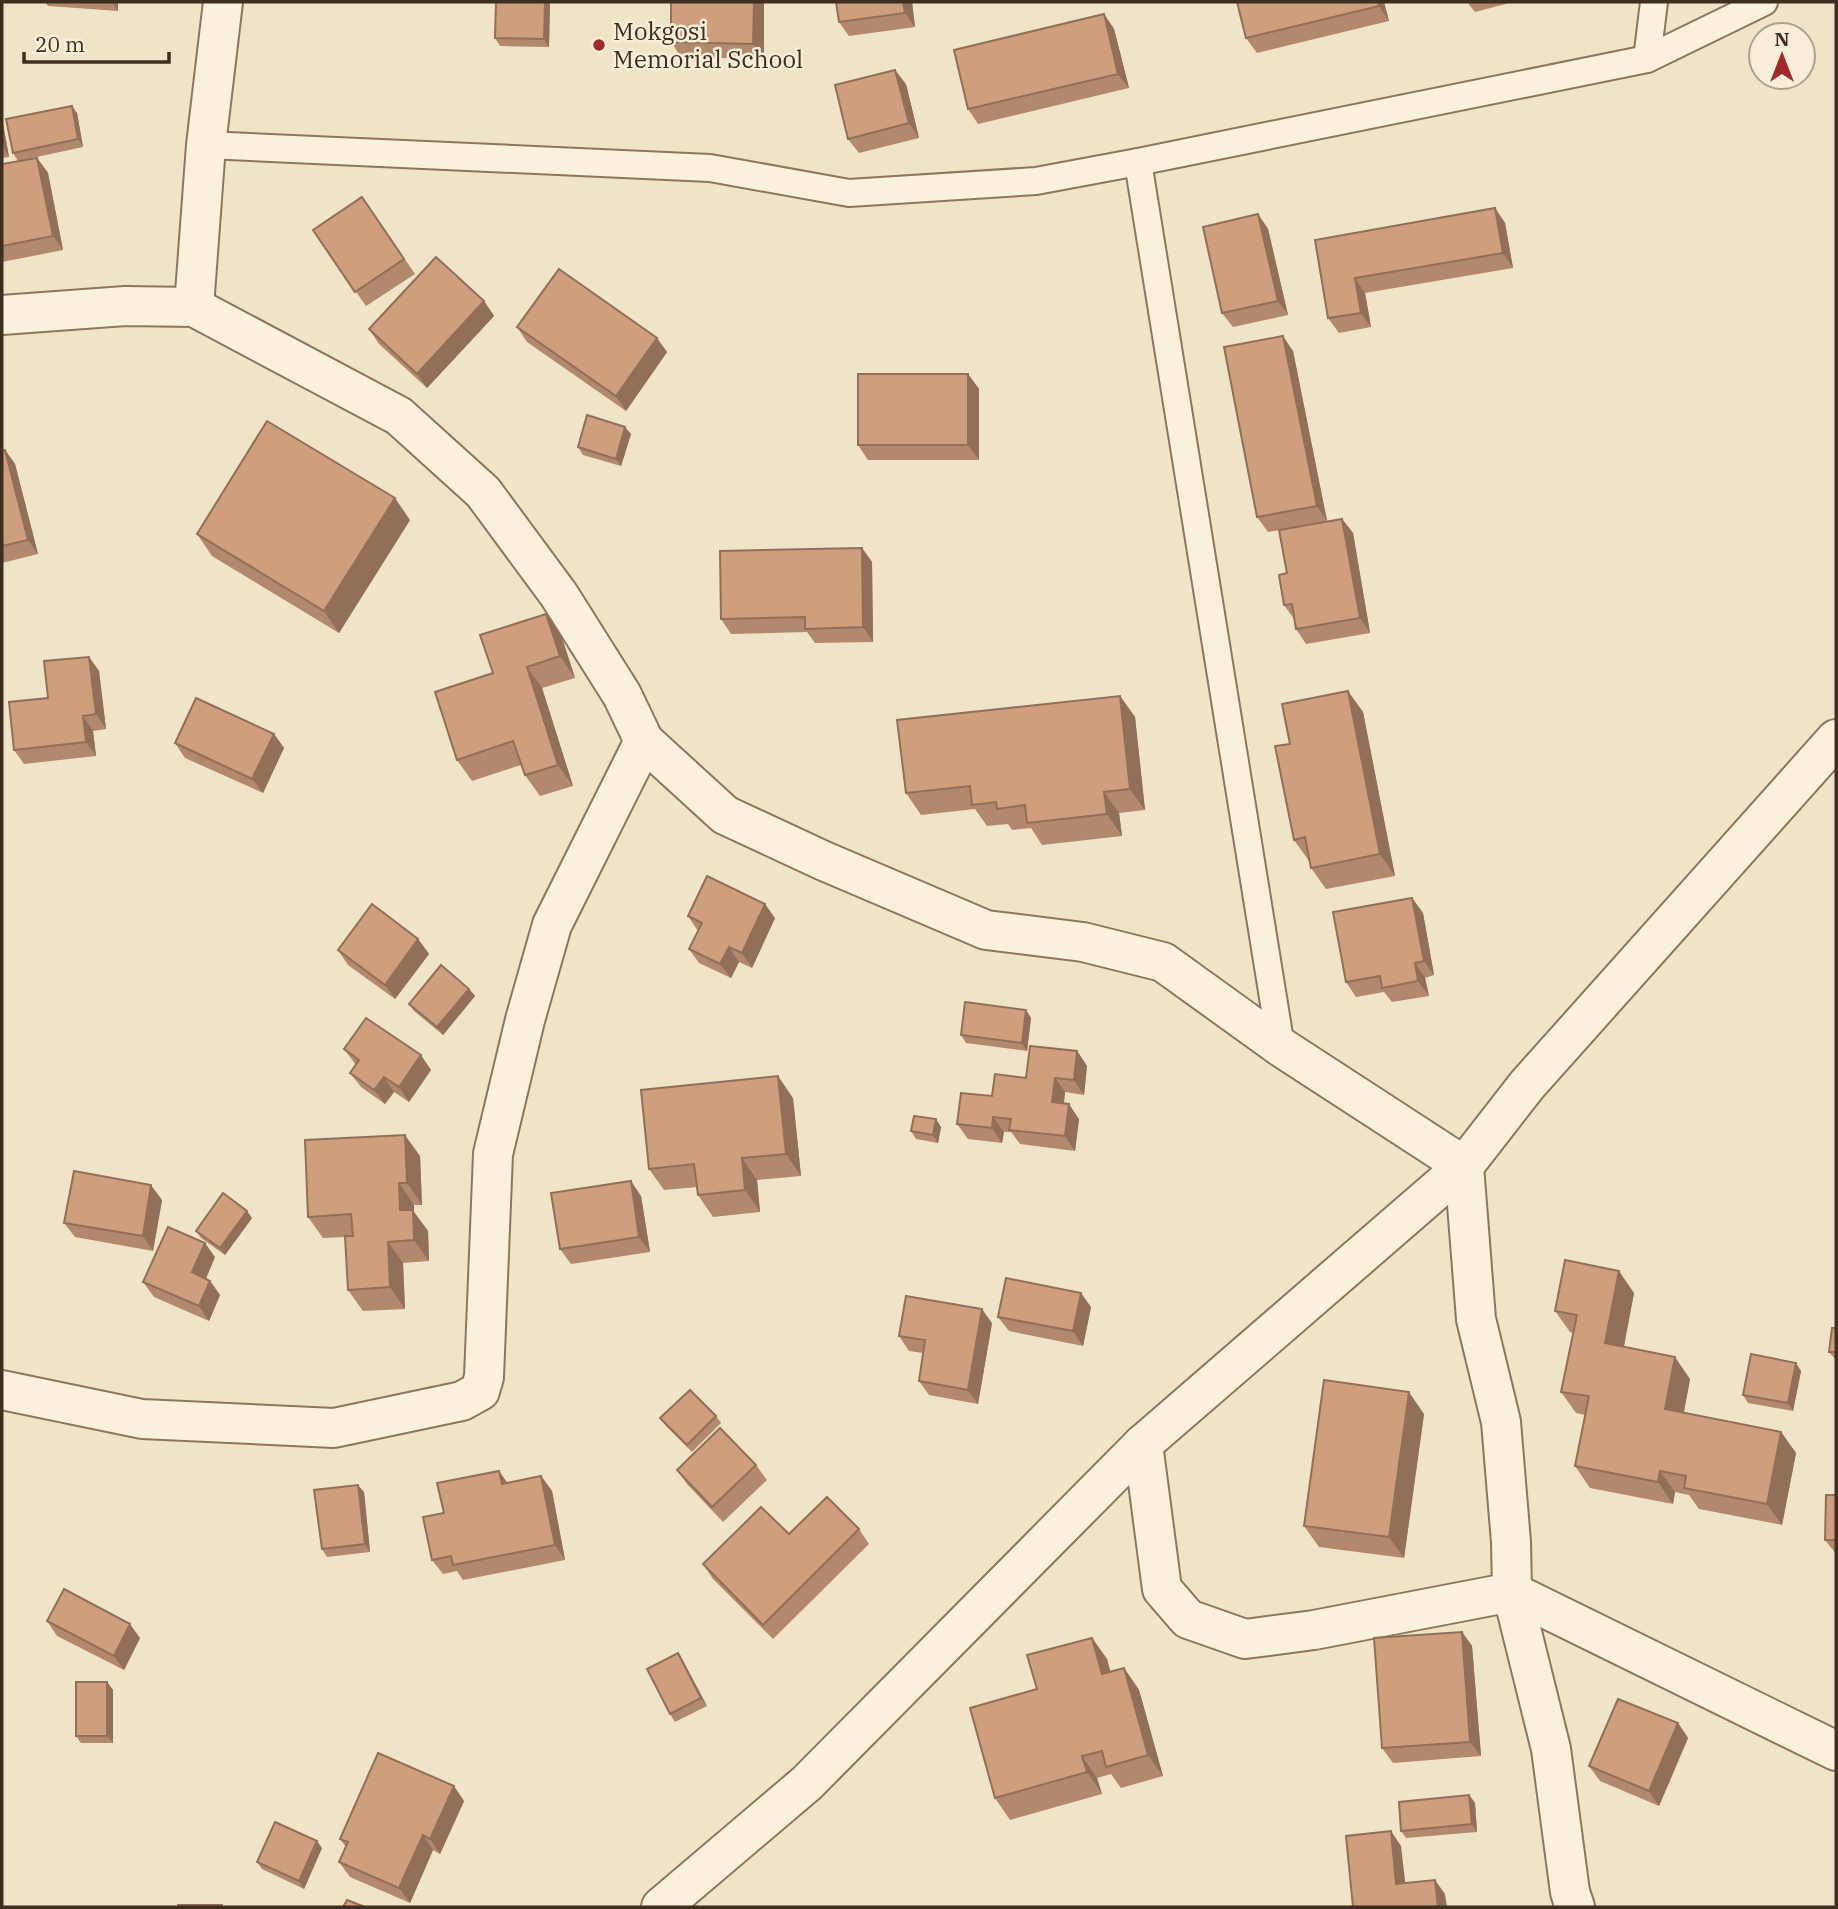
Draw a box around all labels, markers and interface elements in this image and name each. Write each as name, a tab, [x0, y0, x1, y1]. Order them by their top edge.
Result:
place label: Mokgosi Memorial School	[613, 15, 803, 75]
scale bar	[24, 21, 170, 65]
north arrow	[1747, 21, 1817, 91]
text: N	[1774, 27, 1790, 51]
text: 20 m	[35, 30, 85, 58]
marker: Mokgosi Memorial School	[591, 37, 607, 53]

